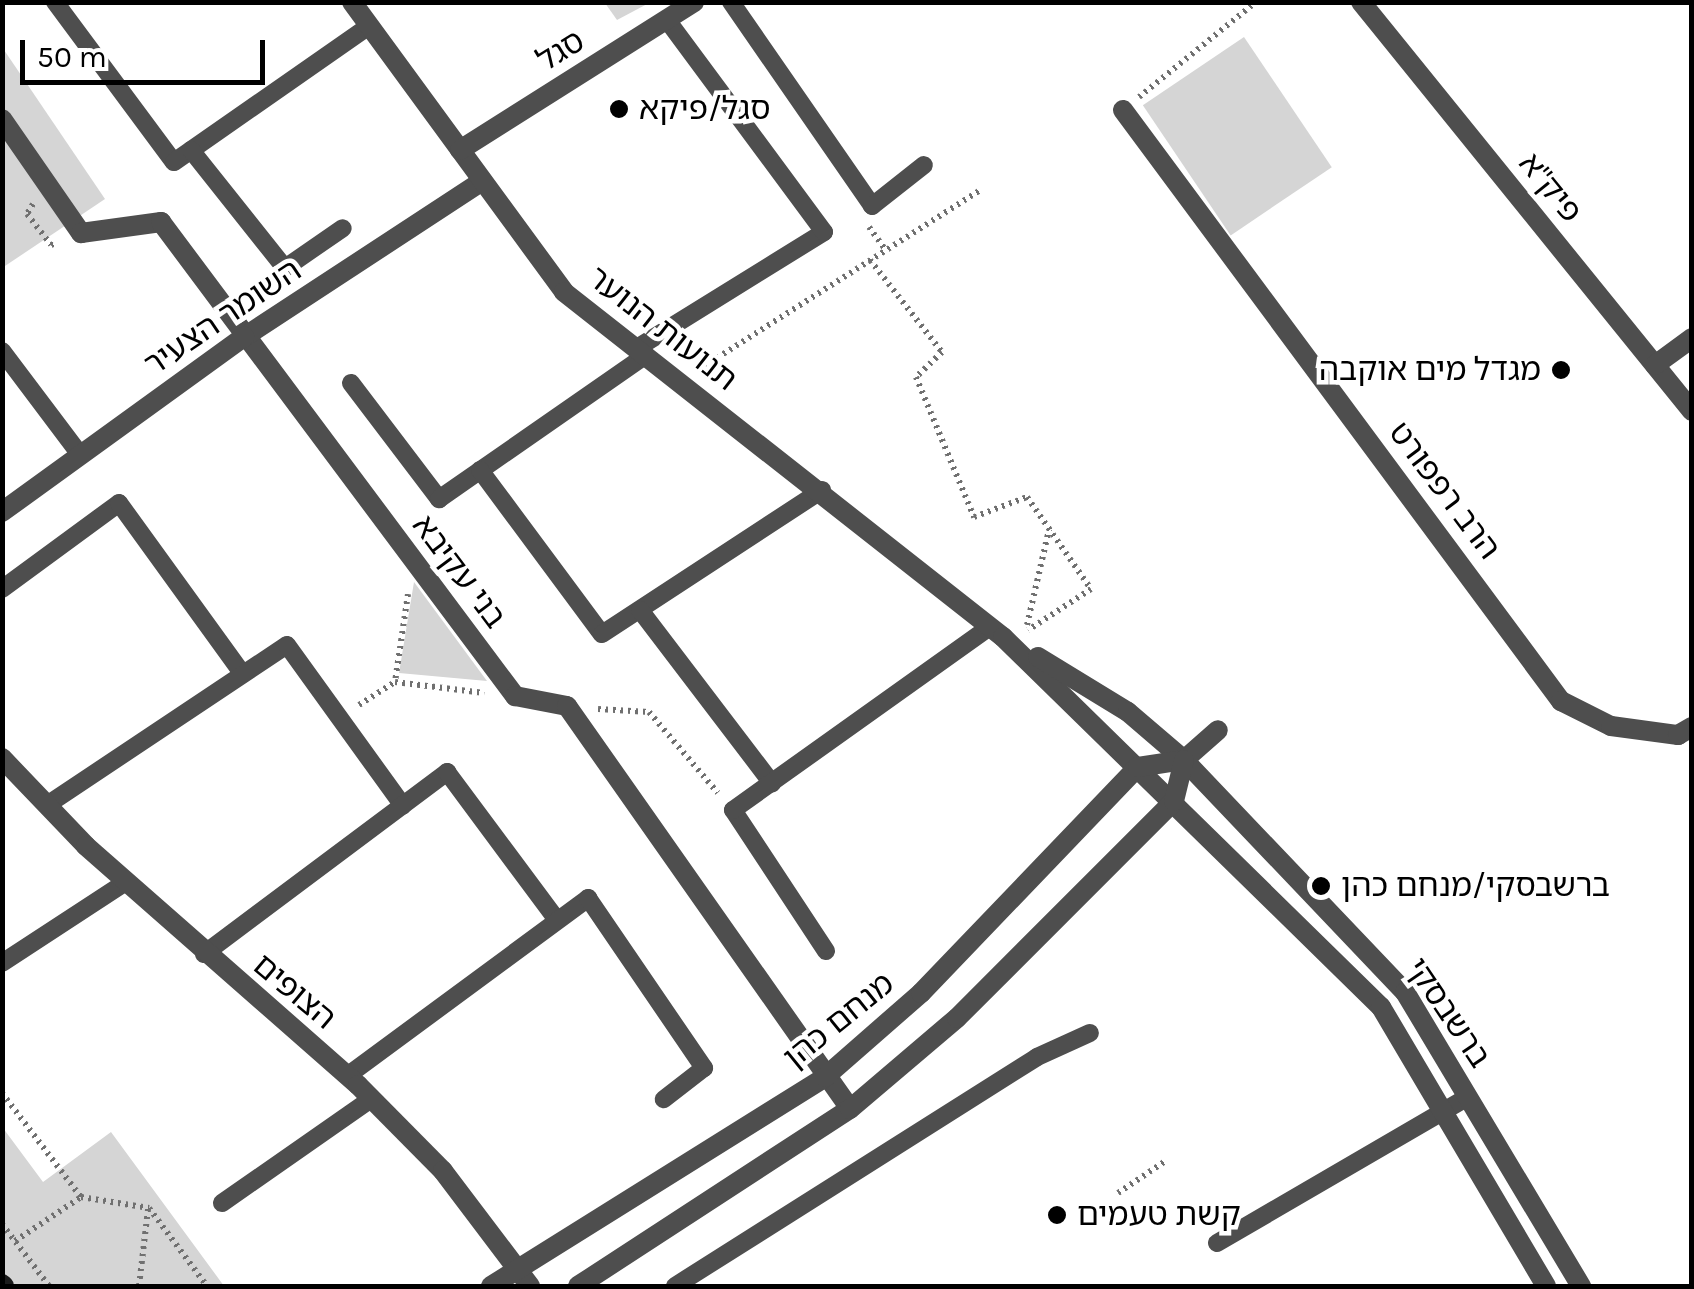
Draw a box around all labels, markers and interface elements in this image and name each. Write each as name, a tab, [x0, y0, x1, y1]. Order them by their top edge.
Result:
scale bar	[25, 20, 270, 82]
street label: סגל	[530, 22, 592, 80]
text: 50 m	[37, 39, 107, 75]
place label: סגל/פיקא	[639, 90, 770, 128]
marker: סגל/פיקא	[608, 98, 630, 120]
street label: פיק"א	[1510, 145, 1590, 231]
street label: השומר הצעיר	[137, 252, 309, 384]
street label: תנועות הנוער	[580, 259, 744, 399]
place label: מגדל מים אוקבה	[1319, 351, 1541, 389]
marker: מגדל מים אוקבה	[1550, 359, 1572, 381]
street label: הרב רפפורט	[1380, 415, 1508, 567]
street label: בני עקיבא	[404, 508, 514, 636]
place label: ברשבסקי/מנחם כהן	[1341, 867, 1610, 905]
marker: ברשבסקי/מנחם כהן	[1310, 875, 1332, 897]
street label: הצופים	[245, 946, 343, 1038]
street label: ברשבסקי	[1397, 951, 1499, 1075]
street label: מנחם כהן	[776, 965, 902, 1077]
place label: קשת טעמים	[1077, 1196, 1241, 1234]
marker: קשת טעמים	[1046, 1204, 1068, 1226]

